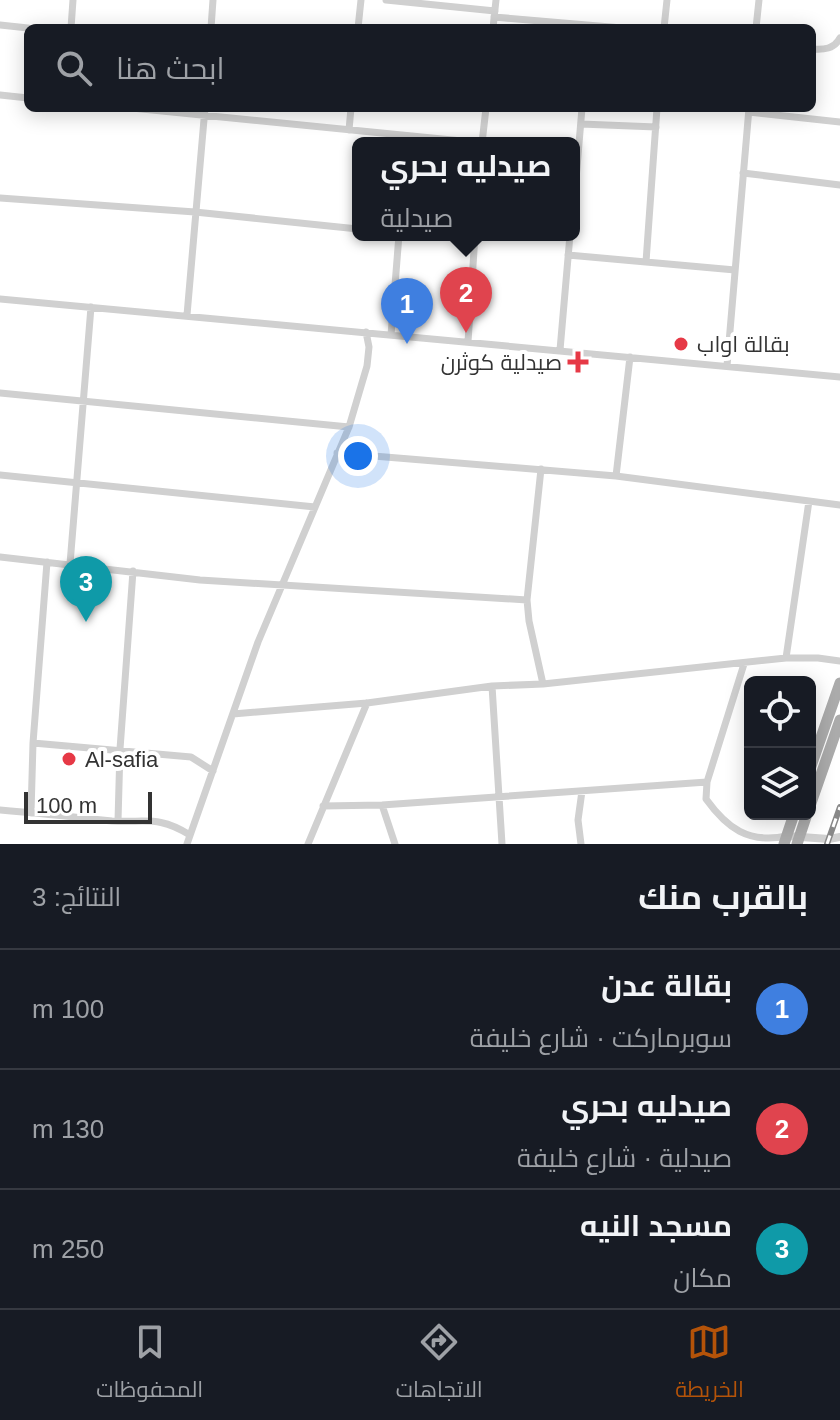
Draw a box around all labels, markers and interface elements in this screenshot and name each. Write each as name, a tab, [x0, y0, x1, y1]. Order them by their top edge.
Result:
search box	[24, 24, 816, 112]
icon: search	[52, 46, 96, 90]
text: ابحث هنا	[116, 52, 225, 85]
popup	[352, 137, 580, 241]
text: صيدليه بحري	[381, 149, 551, 182]
text: صيدلية	[381, 203, 453, 233]
pin: 2	[440, 267, 492, 333]
pin: 1	[381, 278, 433, 344]
place label: بقالة اواب	[697, 332, 790, 357]
marker: بقالة اواب	[672, 335, 690, 353]
place label: صيدلية كوثرن	[441, 350, 562, 375]
marker: صيدلية كوثرن	[569, 353, 587, 371]
your location	[338, 436, 378, 476]
pin: 3	[60, 556, 112, 622]
map controls	[744, 676, 816, 820]
button: locate	[744, 676, 816, 748]
place label: Al-safia	[85, 747, 159, 772]
button: layers	[744, 748, 816, 820]
marker: Al-safia	[60, 750, 78, 768]
scale bar	[24, 788, 152, 824]
text: 100 m	[36, 793, 97, 818]
text: بالقرب منك	[638, 878, 808, 916]
text: النتائج: 3	[32, 882, 121, 912]
text: بقالة عدن	[601, 969, 732, 1002]
text: 100 m	[32, 994, 104, 1024]
text: 1	[775, 994, 789, 1024]
text: سوبرماركت · شارع خليفة	[470, 1023, 732, 1053]
text: صيدليه بحري	[561, 1089, 732, 1122]
text: 130 m	[32, 1114, 104, 1144]
text: 2	[775, 1114, 789, 1144]
text: صيدلية · شارع خليفة	[517, 1143, 732, 1173]
text: مسجد النيه	[580, 1209, 732, 1242]
text: 250 m	[32, 1234, 104, 1264]
text: 3	[775, 1234, 789, 1264]
text: مكان	[673, 1263, 732, 1293]
tab: المحفوظات	[96, 1320, 203, 1410]
tab: الاتجاهات	[396, 1320, 483, 1410]
tab: الخريطة	[675, 1320, 744, 1410]

